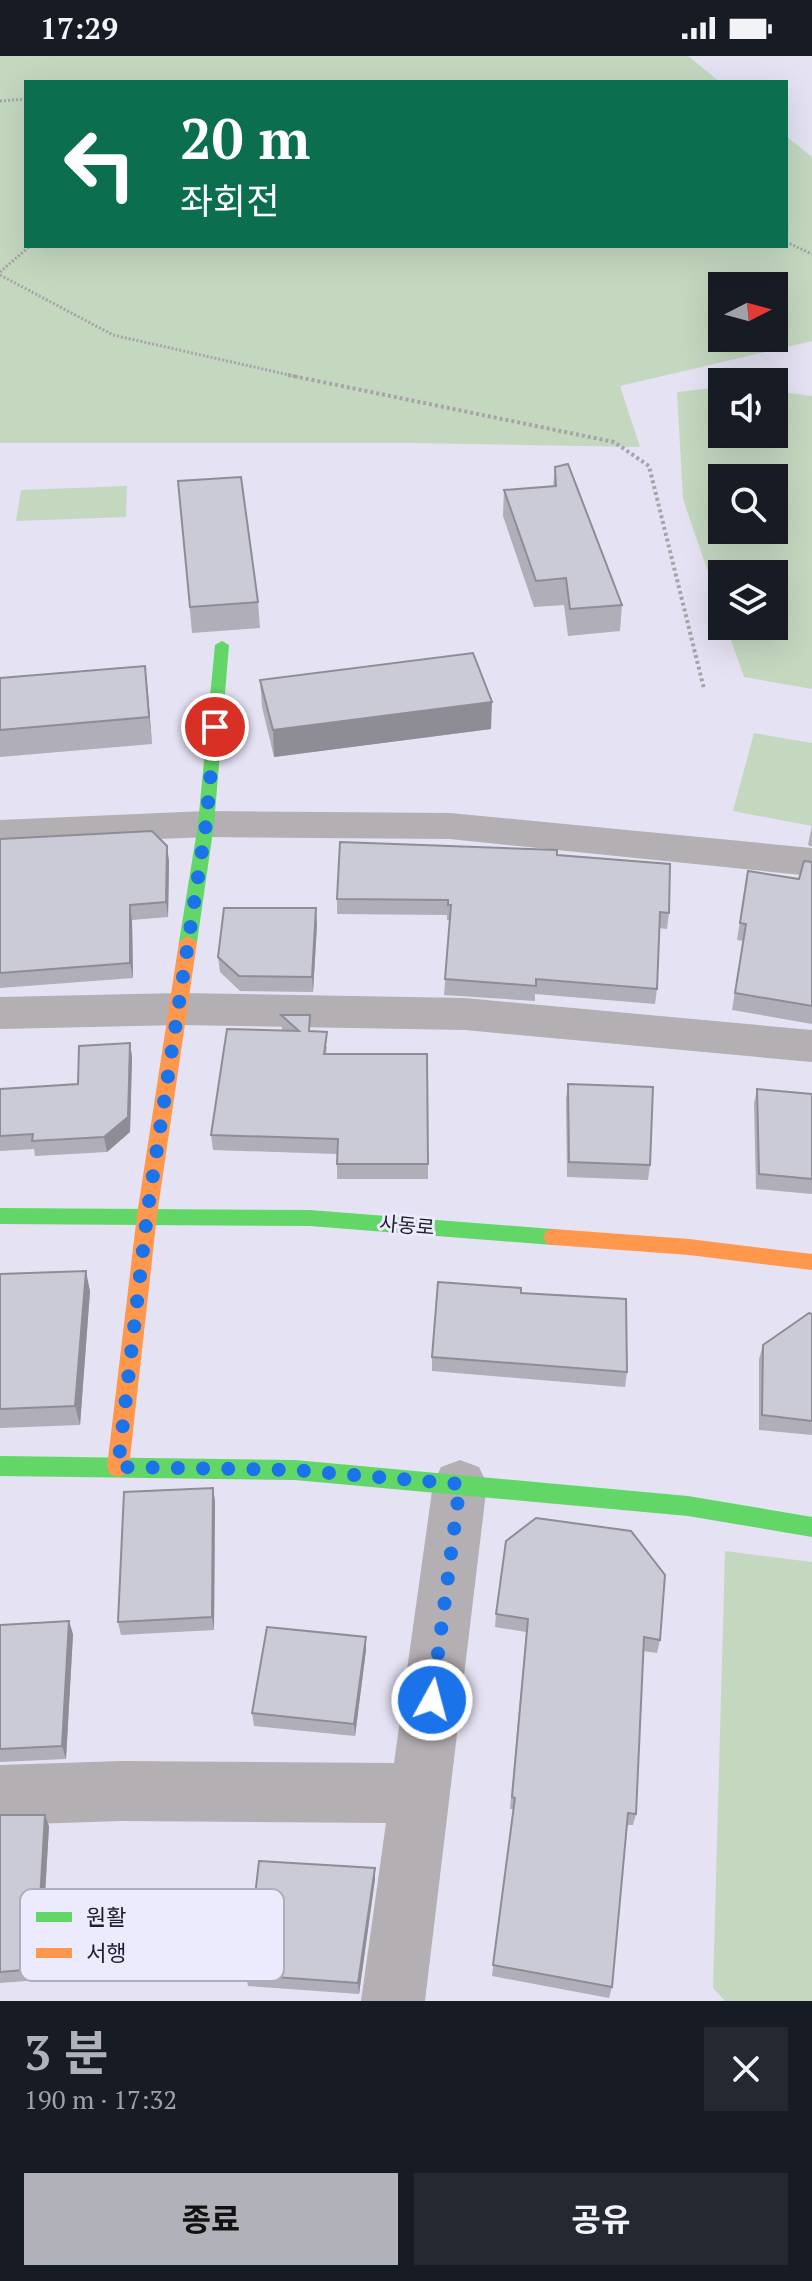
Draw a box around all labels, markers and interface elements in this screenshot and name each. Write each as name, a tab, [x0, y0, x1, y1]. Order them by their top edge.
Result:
text: 17:29	[40, 8, 118, 48]
text: 20 m	[180, 101, 310, 175]
icon: left	[48, 112, 152, 216]
text: 좌회전	[180, 177, 279, 224]
north arrow	[708, 272, 788, 352]
map controls	[708, 272, 788, 640]
button: sound	[708, 368, 788, 448]
button: search	[708, 464, 788, 544]
button: layers	[708, 560, 788, 640]
pin	[181, 693, 249, 761]
icon: arrive	[193, 705, 237, 749]
street label: 사동로	[378, 1209, 436, 1241]
position arrow	[390, 1658, 474, 1742]
legend	[20, 1889, 284, 1981]
text: 원활	[86, 1902, 126, 1931]
text: 서행	[86, 1938, 126, 1967]
text: 3 분	[24, 2020, 108, 2084]
button: close	[704, 2027, 788, 2111]
text: 190 m · 17:32	[24, 2082, 177, 2116]
button: 종료	[24, 2173, 398, 2265]
button: 공유	[414, 2173, 788, 2265]

